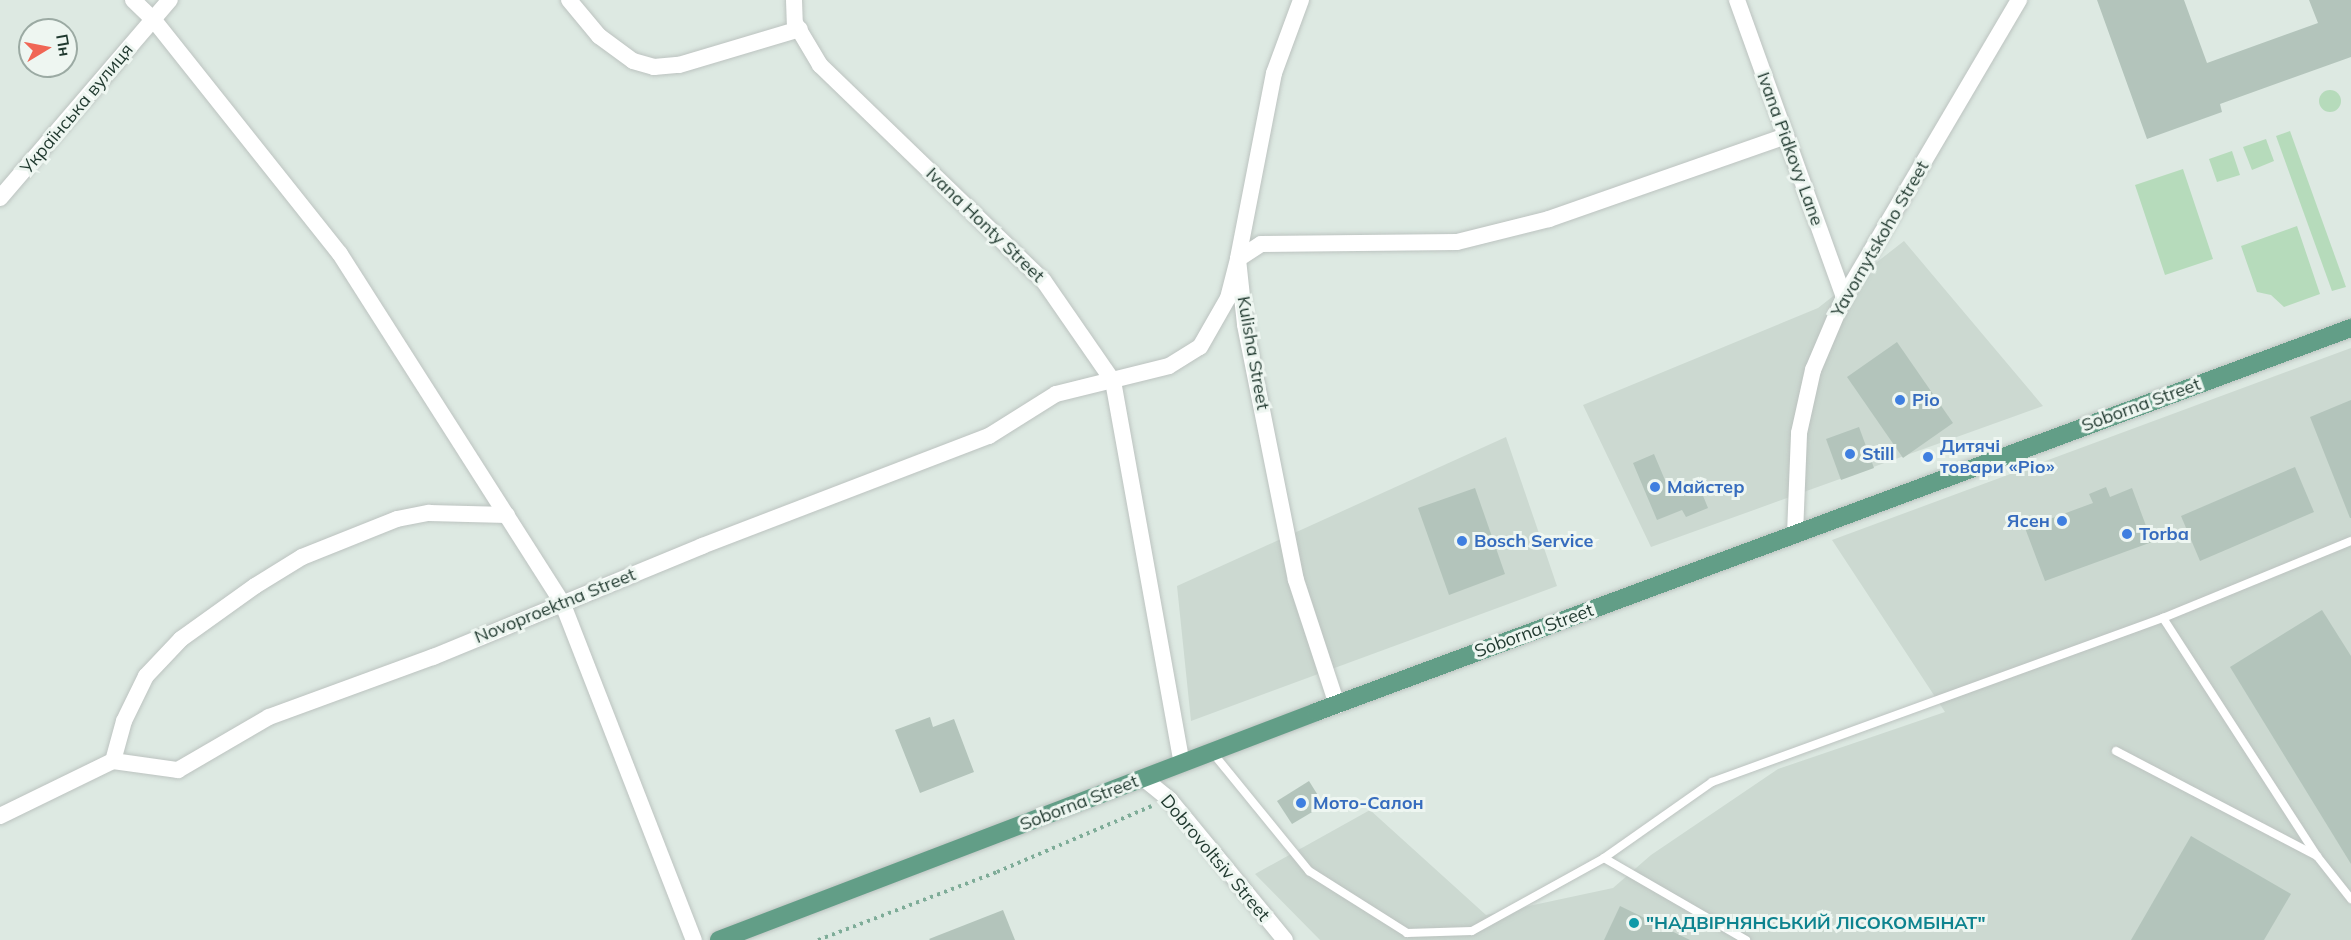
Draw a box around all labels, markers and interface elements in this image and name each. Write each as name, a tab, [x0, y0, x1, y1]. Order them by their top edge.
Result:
north arrow	[18, 18, 78, 78]
text: Пн	[52, 33, 76, 58]
street label: Українська вулиця	[16, 39, 138, 179]
street label: Ivana Pidkovy Lane	[1752, 69, 1828, 229]
street label: Yavornytskoho Street	[1827, 157, 1933, 321]
street label: Ivana Honty Street	[921, 163, 1049, 287]
street label: Kulisha Street	[1232, 295, 1274, 411]
street label: Soborna Street	[2079, 373, 2203, 437]
place label: Ріо	[1912, 389, 1940, 411]
marker: Ріо	[1893, 393, 1907, 407]
place label: Дитячі товари «Ріо»	[1940, 436, 2055, 478]
place label: Still	[1862, 443, 1894, 465]
marker: Still	[1843, 447, 1857, 461]
marker: Дитячі товари «Ріо»	[1921, 450, 1935, 464]
place label: Майстер	[1667, 476, 1745, 498]
marker: Майстер	[1648, 480, 1662, 494]
place label: Ясен	[2007, 510, 2050, 532]
marker: Ясен	[2055, 514, 2069, 528]
place label: Torba	[2139, 523, 2189, 545]
marker: Torba	[2120, 527, 2134, 541]
place label: Bosch Service	[1474, 530, 1593, 552]
marker: Bosch Service	[1455, 534, 1469, 548]
street label: Novoproektna Street	[471, 564, 639, 648]
street label: Soborna Street	[1472, 599, 1596, 663]
street label: Soborna Street	[1017, 771, 1141, 835]
street label: Dobrovoltsiv Street	[1156, 790, 1274, 926]
place label: Мото-Салон	[1313, 792, 1424, 814]
marker: Мото-Салон	[1294, 796, 1308, 810]
place label: "НАДВІРНЯНСЬКИЙ ЛІСОКОМБІНАТ"	[1646, 912, 1986, 934]
marker: "НАДВІРНЯНСЬКИЙ ЛІСОКОМБІНАТ"	[1627, 916, 1641, 930]

